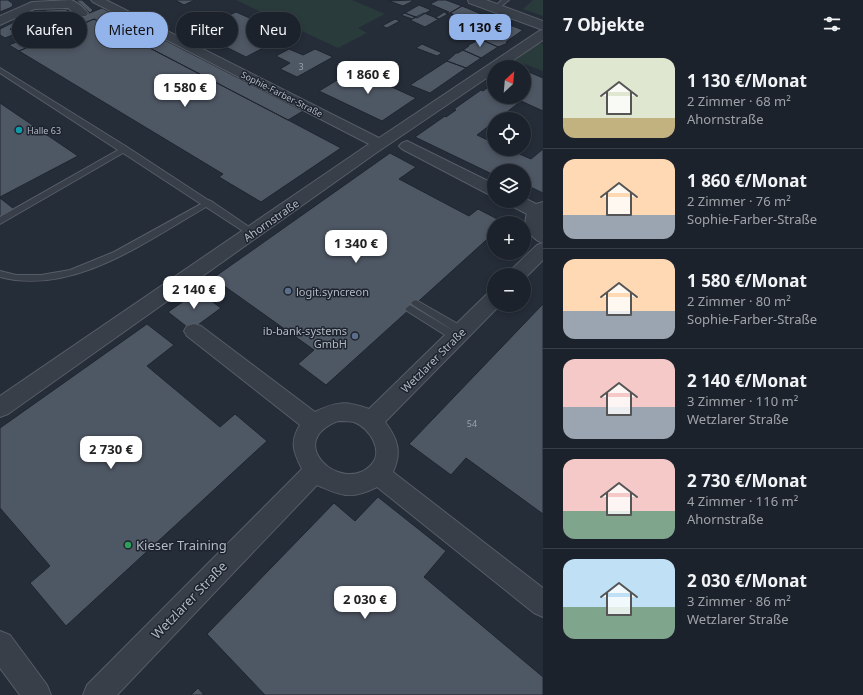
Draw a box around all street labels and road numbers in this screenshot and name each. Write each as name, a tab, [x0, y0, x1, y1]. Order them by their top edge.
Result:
street label: Sophie-Farber-Straße	[239, 68, 325, 120]
street label: Ahornstraße	[240, 195, 302, 245]
street label: Wetzlarer Straße	[397, 324, 469, 396]
street label: Wetzlarer Straße	[147, 557, 231, 643]

